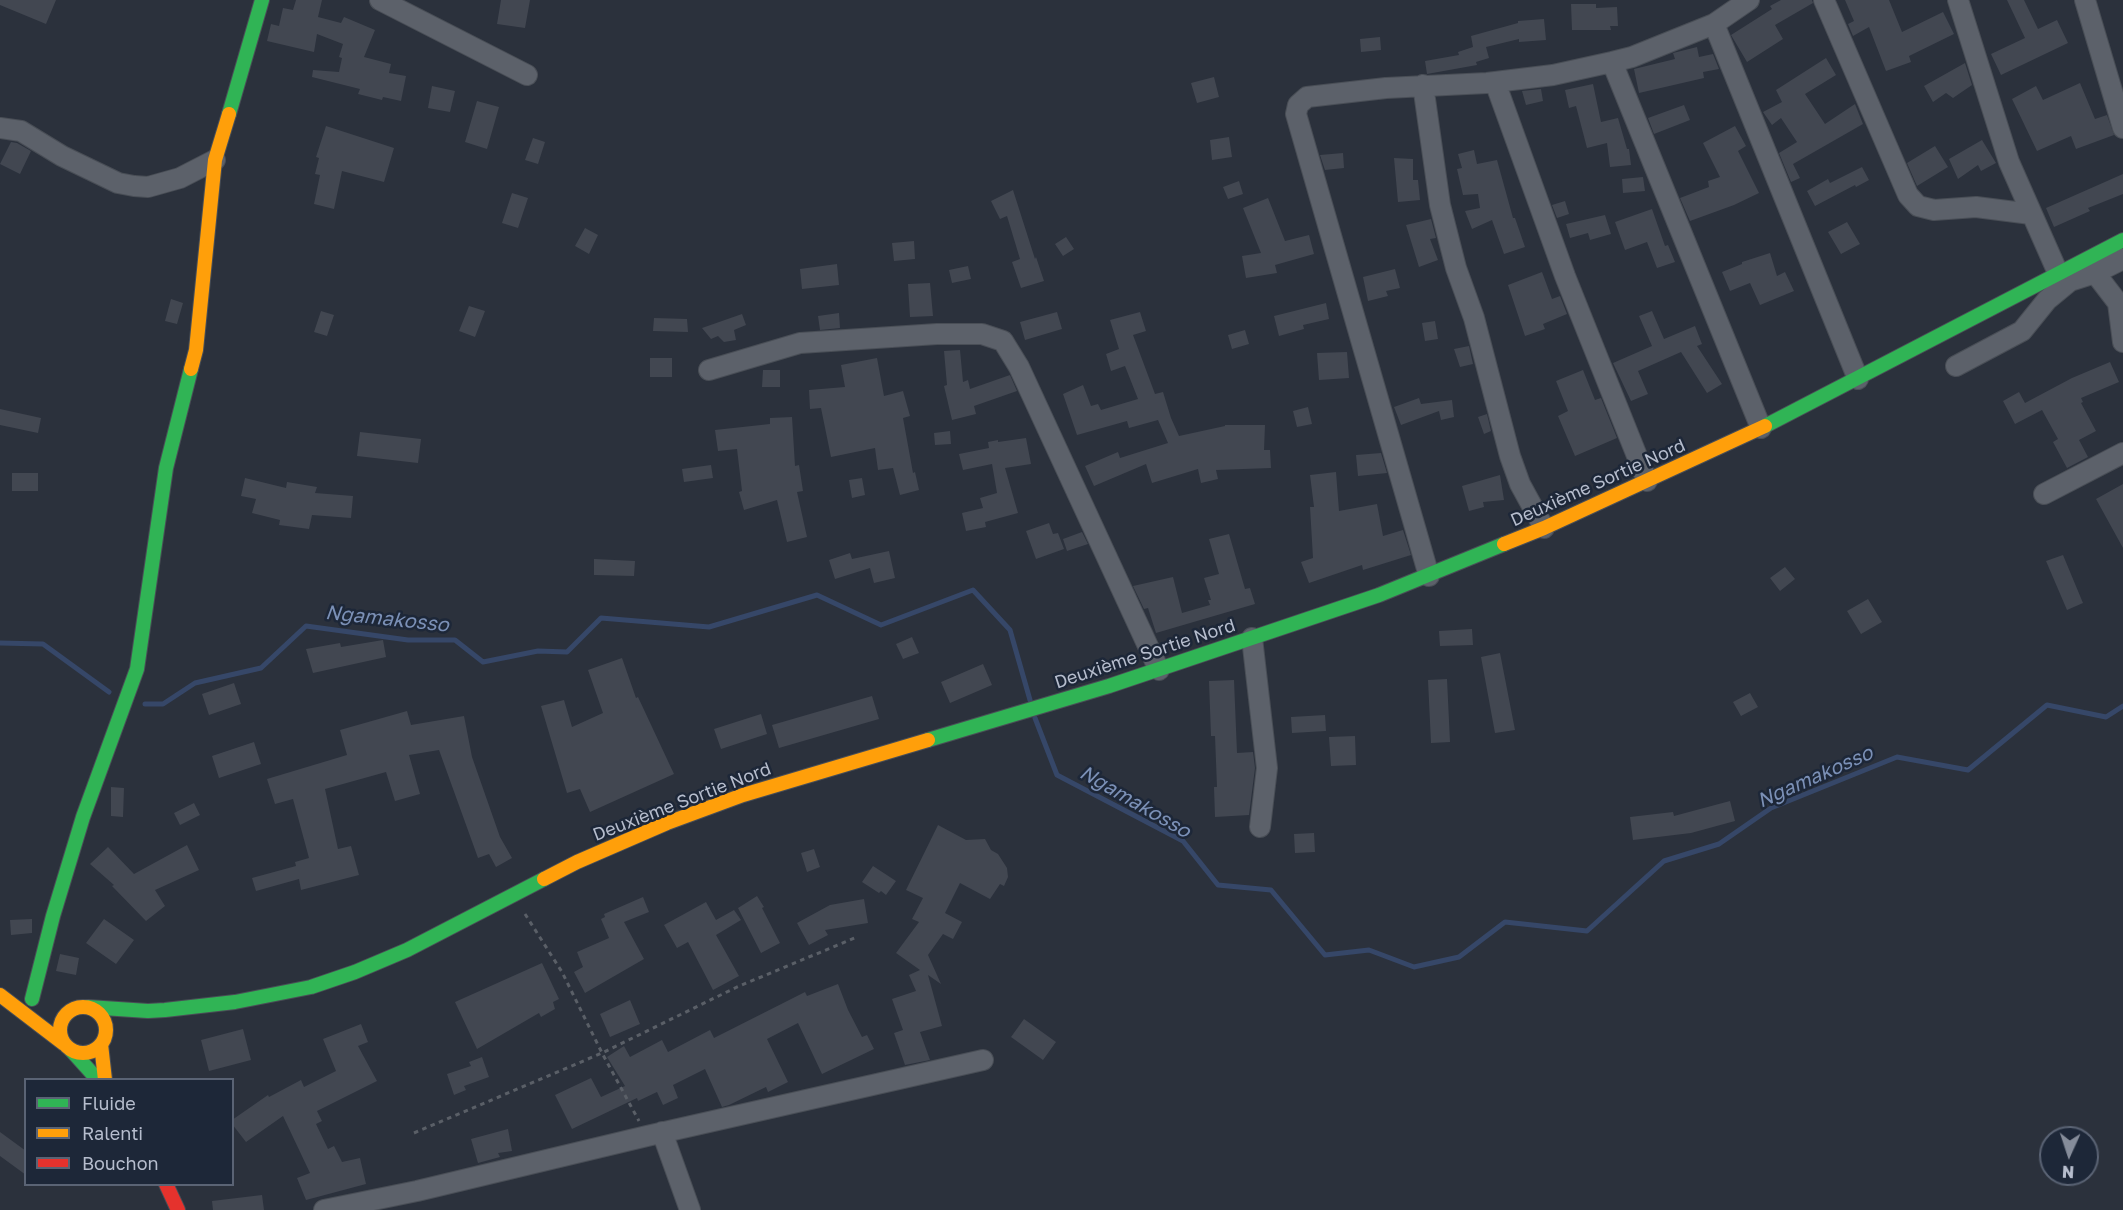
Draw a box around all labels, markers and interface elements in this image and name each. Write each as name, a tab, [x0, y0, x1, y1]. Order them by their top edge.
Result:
street label: Deuxième Sortie Nord	[1507, 435, 1689, 531]
water label: Ngamakosso	[324, 601, 450, 637]
street label: Deuxième Sortie Nord	[1052, 615, 1238, 693]
water label: Ngamakosso	[1754, 741, 1876, 813]
street label: Deuxième Sortie Nord	[590, 758, 774, 846]
water label: Ngamakosso	[1075, 761, 1195, 843]
legend	[24, 1078, 234, 1186]
text: Fluide	[82, 1092, 136, 1114]
text: Ralenti	[82, 1122, 143, 1144]
north arrow	[2039, 1126, 2099, 1186]
text: Bouchon	[82, 1152, 159, 1174]
text: N	[2062, 1162, 2075, 1182]

